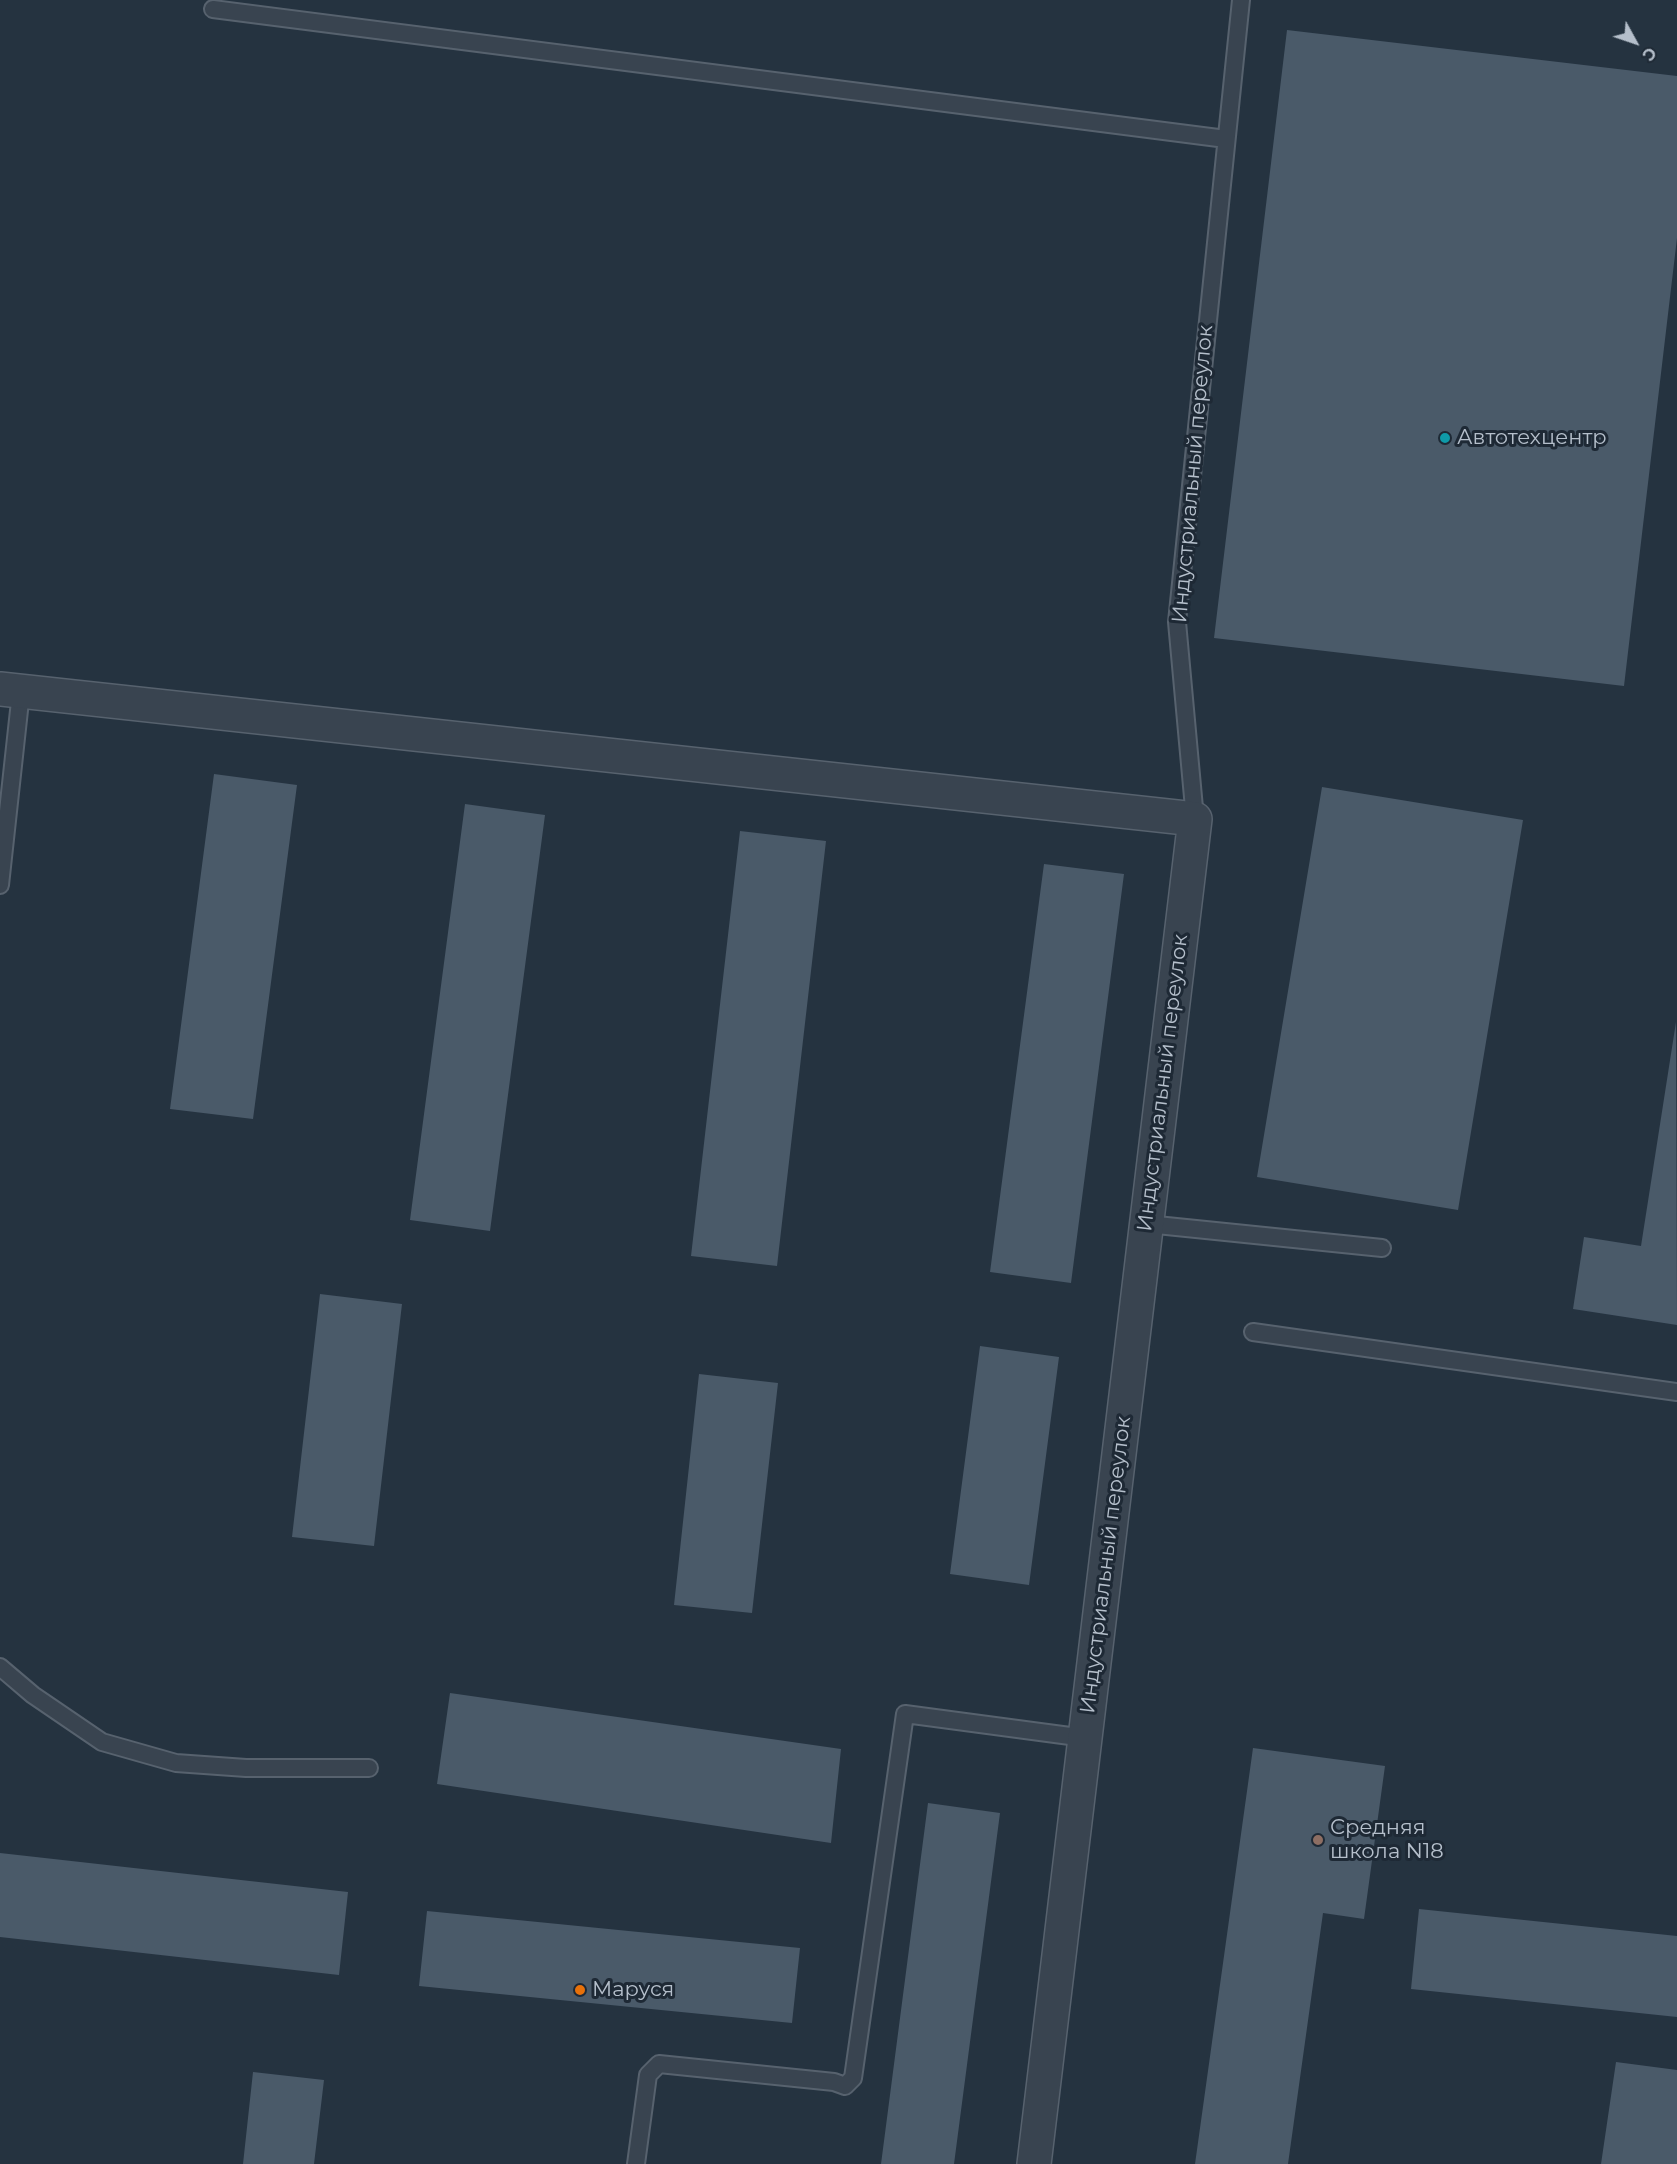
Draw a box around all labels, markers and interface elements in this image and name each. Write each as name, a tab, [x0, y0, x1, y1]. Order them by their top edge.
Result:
north arrow	[1605, 12, 1665, 72]
text: С	[1638, 43, 1660, 64]
street label: Индустриальный переулок	[1167, 324, 1219, 624]
place label: Автотехцентр	[1457, 425, 1607, 451]
marker: Автотехцентр	[1438, 431, 1452, 445]
street label: Индустриальный переулок	[1132, 933, 1194, 1233]
street label: Индустриальный переулок	[1075, 1415, 1137, 1715]
place label: Средняя школа N18	[1330, 1815, 1444, 1865]
marker: Средняя школа N18	[1311, 1833, 1325, 1847]
place label: Маруся	[592, 1977, 674, 2003]
marker: Маруся	[573, 1983, 587, 1997]

